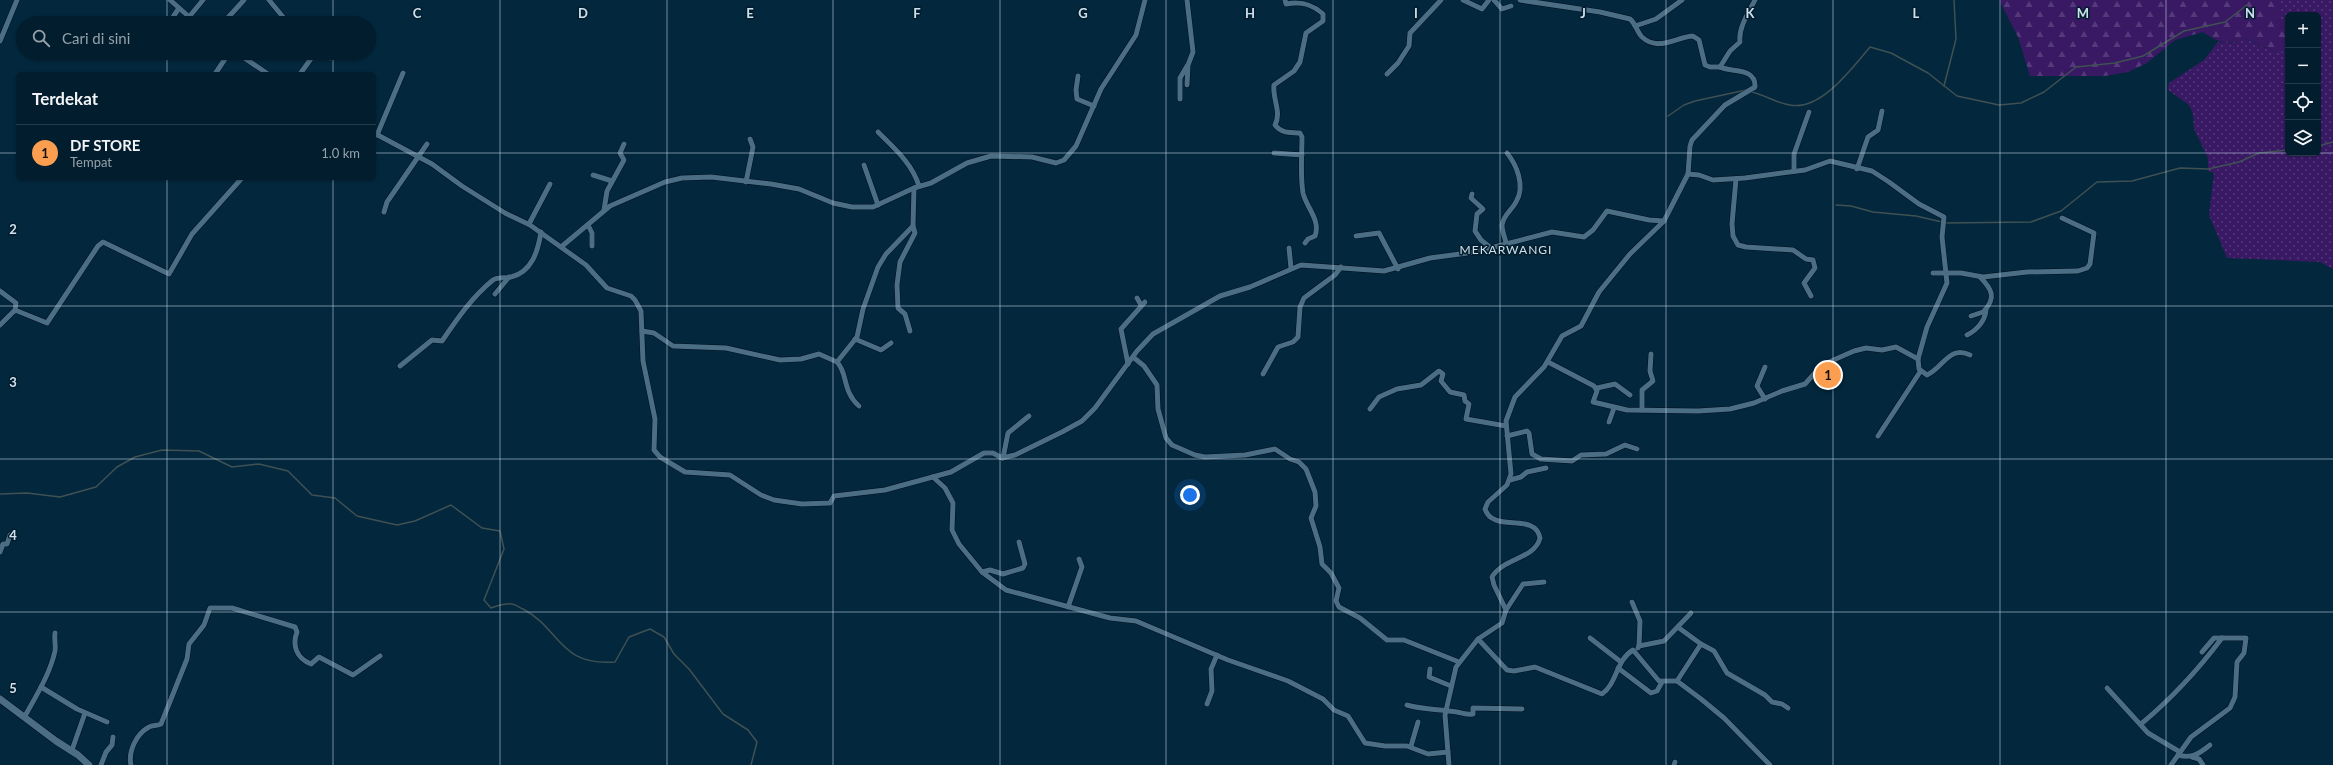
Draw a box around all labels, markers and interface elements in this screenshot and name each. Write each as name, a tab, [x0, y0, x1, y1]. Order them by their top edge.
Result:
text: C	[413, 5, 422, 21]
text: D	[578, 5, 588, 21]
text: E	[746, 5, 754, 21]
text: F	[913, 5, 921, 21]
text: G	[1078, 5, 1088, 21]
text: H	[1245, 5, 1255, 21]
text: I	[1414, 5, 1418, 21]
text: J	[1580, 5, 1586, 21]
text: K	[1746, 5, 1756, 21]
text: L	[1913, 5, 1920, 21]
text: M	[2077, 5, 2089, 21]
text: N	[2245, 5, 2255, 21]
map controls	[2285, 12, 2321, 156]
button: +	[2285, 12, 2321, 48]
search box	[16, 16, 376, 60]
icon: search	[30, 27, 52, 49]
text: Cari di sini	[62, 29, 130, 47]
button: −	[2285, 48, 2321, 84]
button: locate	[2285, 84, 2321, 120]
text: Terdekat	[32, 88, 98, 109]
button: layers	[2285, 120, 2321, 156]
text: DF STORE	[70, 136, 140, 154]
text: 1	[41, 145, 49, 161]
text: 1.0 km	[321, 145, 360, 161]
text: Tempat	[70, 154, 112, 170]
text: 2	[9, 221, 17, 237]
district label: MEKARWANGI	[1460, 242, 1552, 257]
pin: 1	[1815, 360, 1841, 390]
text: 3	[9, 374, 17, 390]
your location	[1180, 485, 1200, 505]
text: 4	[9, 527, 17, 543]
text: 5	[9, 680, 17, 696]

